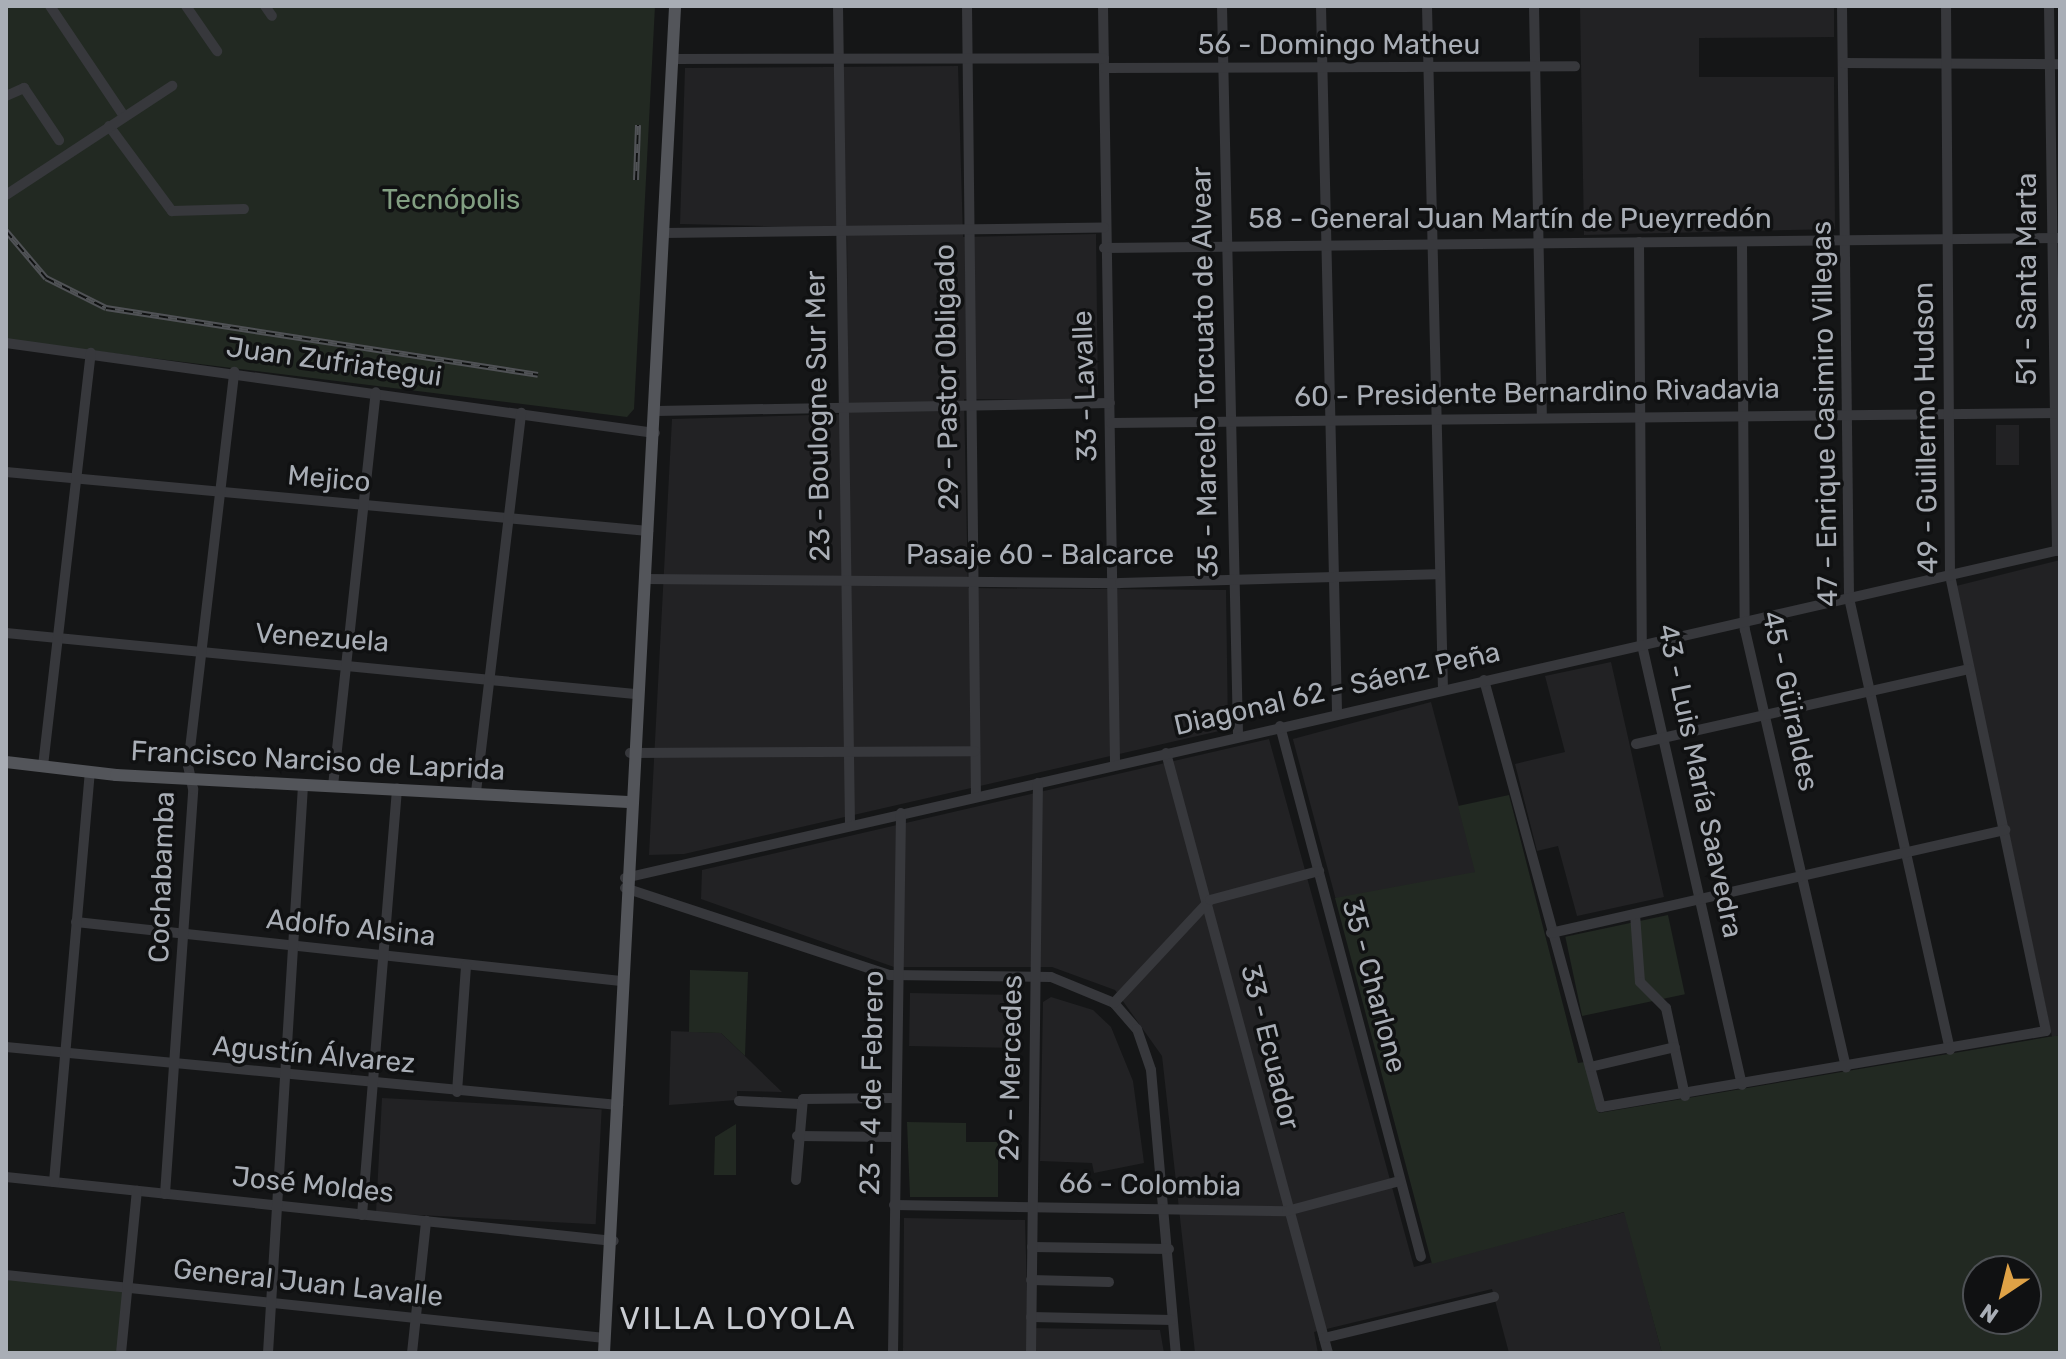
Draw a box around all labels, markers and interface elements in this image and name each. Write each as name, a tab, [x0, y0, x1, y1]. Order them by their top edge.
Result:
street label: 56 - Domingo Matheu	[1198, 28, 1480, 62]
street label: 35 - Marcelo Torcuato de Alvear	[1185, 165, 1225, 579]
street label: 51 - Santa Marta	[2010, 172, 2044, 386]
park label: Tecnópolis	[382, 183, 520, 217]
street label: 58 - General Juan Martín de Pueyrredón	[1248, 202, 1772, 236]
street label: 47 - Enrique Casimiro Villegas	[1805, 220, 1845, 608]
street label: 29 - Pastor Obligado	[928, 244, 966, 510]
street label: 23 - Boulogne Sur Mer	[799, 270, 837, 562]
street label: 49 - Guillermo Hudson	[1907, 282, 1945, 574]
street label: 33 - Lavalle	[1066, 310, 1104, 462]
street label: Juan Zufriategui	[224, 330, 444, 394]
street label: 60 - Presidente Bernardino Rivadavia	[1294, 372, 1780, 414]
street label: Mejico	[286, 459, 372, 499]
street label: Pasaje 60 - Balcarce	[906, 538, 1174, 572]
street label: 45 - Güiraldes	[1755, 608, 1825, 794]
street label: Venezuela	[254, 617, 390, 659]
street label: 43 - Luis María Saavedra	[1650, 621, 1750, 941]
street label: Diagonal 62 - Sáenz Peña	[1171, 635, 1503, 743]
street label: Francisco Narciso de Laprida	[130, 734, 506, 788]
street label: Cochabamba	[142, 791, 182, 963]
street label: 35 - Charlone	[1335, 896, 1413, 1076]
street label: Adolfo Alsina	[264, 902, 438, 954]
street label: 33 - Ecuador	[1233, 961, 1307, 1133]
street label: 23 - 4 de Febrero	[853, 970, 891, 1196]
street label: 29 - Mercedes	[993, 975, 1029, 1161]
street label: Agustín Álvarez	[211, 1029, 417, 1081]
street label: José Moldes	[231, 1160, 395, 1210]
street label: 66 - Colombia	[1059, 1167, 1241, 1203]
street label: General Juan Lavalle	[171, 1252, 445, 1314]
north arrow	[1962, 1255, 2042, 1335]
text: N	[1975, 1298, 2003, 1329]
district label: VILLA LOYOLA	[619, 1299, 857, 1337]

